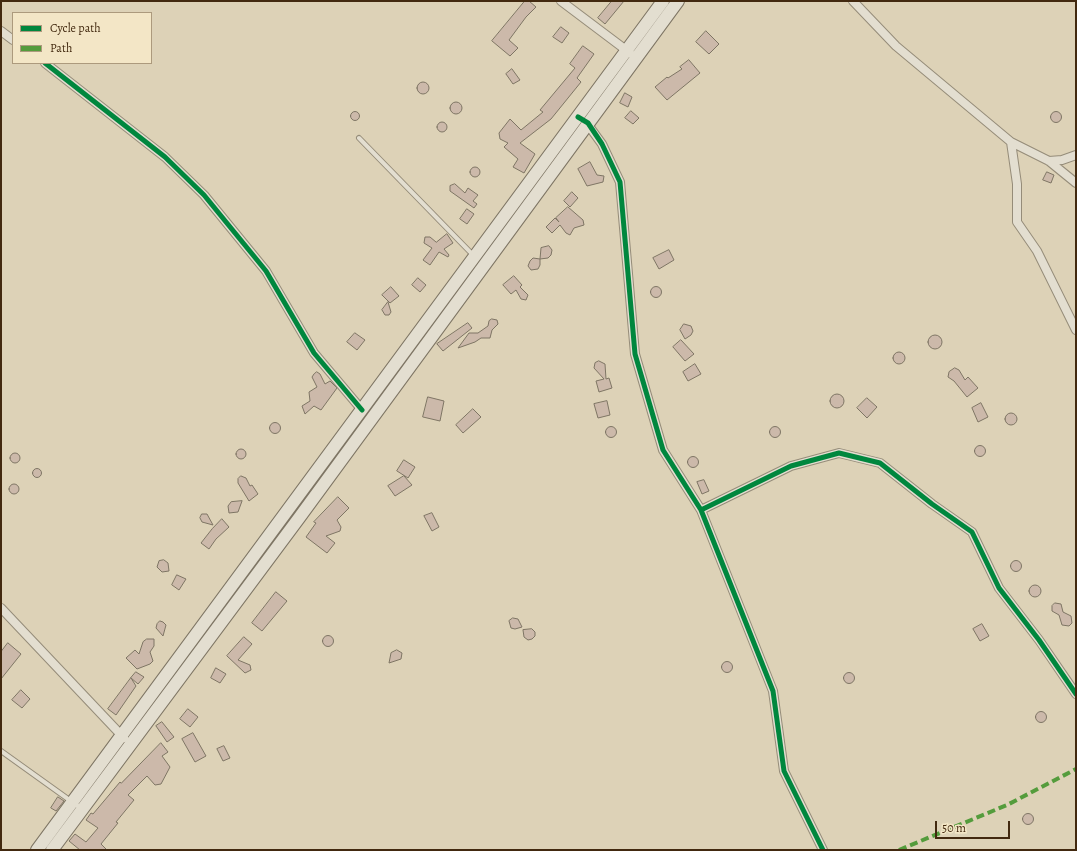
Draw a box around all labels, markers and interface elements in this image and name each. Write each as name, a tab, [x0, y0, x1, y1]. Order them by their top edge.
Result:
legend	[12, 12, 152, 64]
text: Cycle path	[50, 20, 101, 36]
text: Path	[50, 40, 72, 56]
scale bar	[937, 813, 1012, 839]
text: 50 m	[942, 820, 966, 836]

